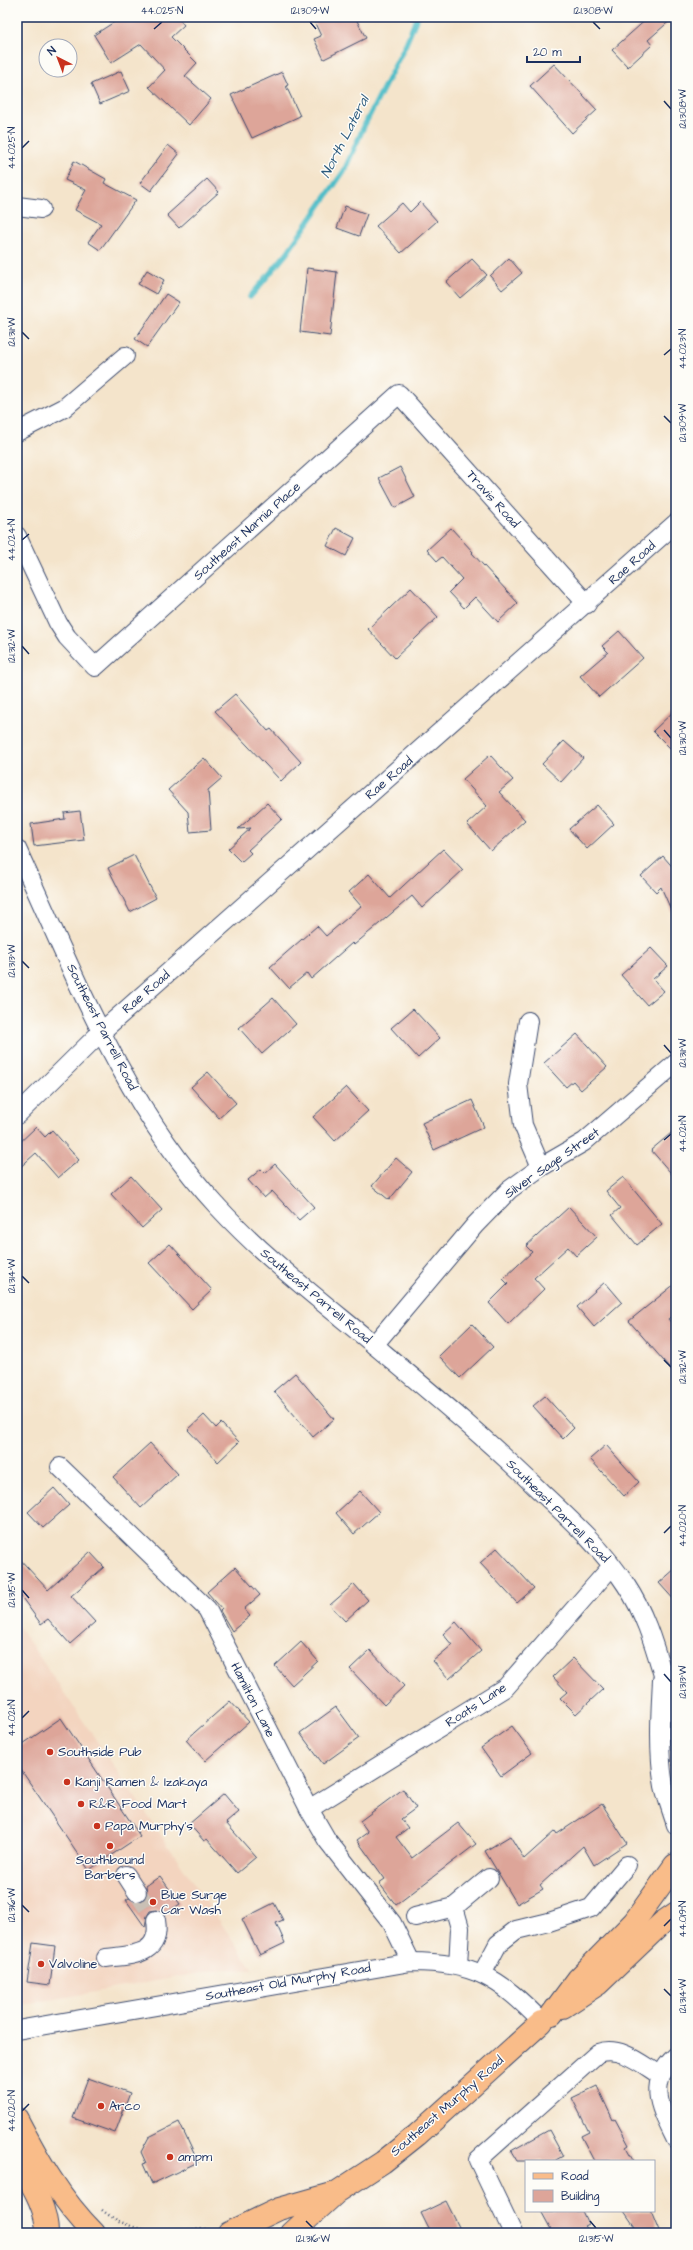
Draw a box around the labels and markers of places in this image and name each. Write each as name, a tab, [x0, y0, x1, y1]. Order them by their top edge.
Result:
place label: Southside Pub	[58, 1743, 142, 1761]
marker: Southside Pub	[45, 1747, 55, 1757]
place label: Kanji Ramen & Izakaya	[75, 1773, 208, 1792]
marker: Kanji Ramen & Izakaya	[62, 1777, 72, 1787]
place label: R&R Food Mart	[89, 1795, 187, 1813]
marker: R&R Food Mart	[76, 1799, 86, 1809]
place label: Papa Murphy's	[105, 1817, 193, 1836]
marker: Papa Murphy's	[92, 1821, 102, 1831]
marker: Southbound Barbers	[105, 1841, 115, 1851]
place label: Southbound Barbers	[76, 1851, 145, 1884]
place label: Blue Surge Car Wash	[161, 1886, 227, 1919]
marker: Blue Surge Car Wash	[148, 1897, 158, 1907]
place label: Valvoline	[49, 1955, 97, 1973]
marker: Valvoline	[36, 1959, 46, 1969]
place label: Arco	[109, 2097, 141, 2115]
marker: Arco	[96, 2101, 106, 2111]
place label: ampm	[178, 2148, 213, 2166]
marker: ampm	[165, 2152, 175, 2162]

